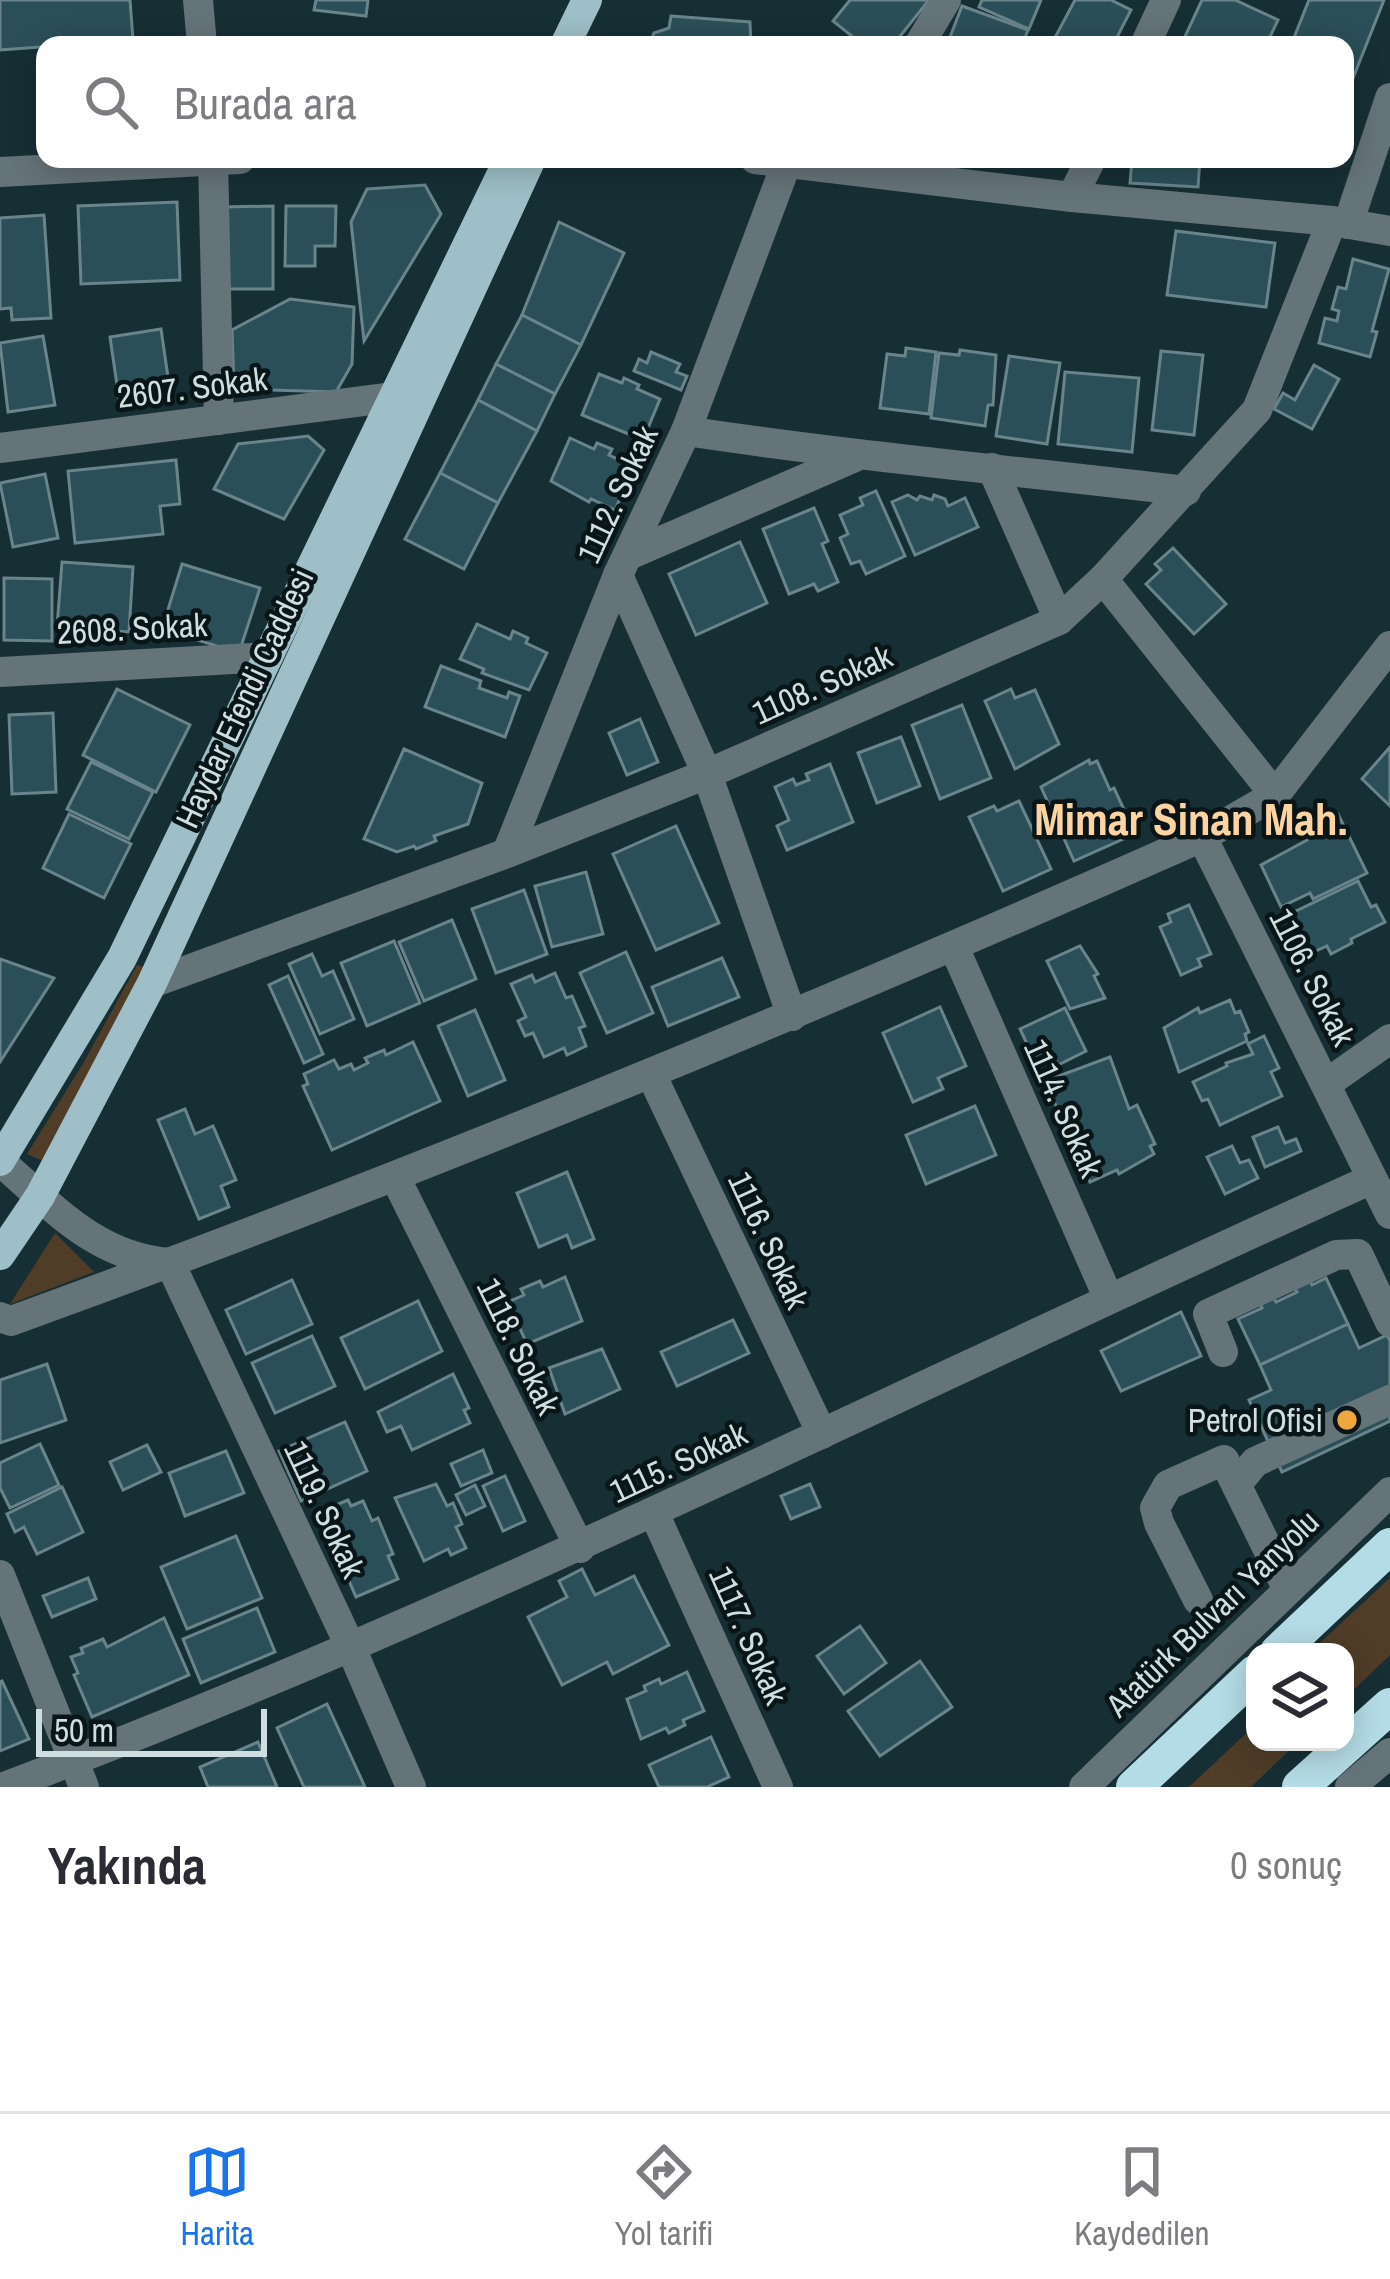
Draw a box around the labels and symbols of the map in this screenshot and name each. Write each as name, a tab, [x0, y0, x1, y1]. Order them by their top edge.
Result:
street label: 2607. Sokak	[115, 356, 270, 418]
street label: 1112. Sokak	[566, 418, 668, 570]
street label: Haydar Efendi Caddesi	[165, 561, 323, 835]
street label: 2608. Sokak	[56, 602, 209, 654]
street label: 1108. Sokak	[745, 634, 899, 734]
district label: Mimar Sinan Mah.	[1034, 788, 1348, 849]
street label: 1106. Sokak	[1260, 901, 1367, 1054]
street label: 1114. Sokak	[1014, 1032, 1114, 1184]
street label: 1116. Sokak	[718, 1164, 820, 1316]
street label: 1118. Sokak	[467, 1271, 571, 1422]
place label: Petrol Ofisi	[1188, 1398, 1323, 1442]
marker: Petrol Ofisi	[1334, 1407, 1360, 1433]
street label: 1115. Sokak	[602, 1411, 754, 1513]
street label: 1119. Sokak	[274, 1433, 376, 1585]
street label: Atatürk Bulvarı Yanyolu	[1095, 1500, 1328, 1727]
street label: 1117. Sokak	[699, 1559, 799, 1711]
scale bar	[36, 1703, 267, 1756]

